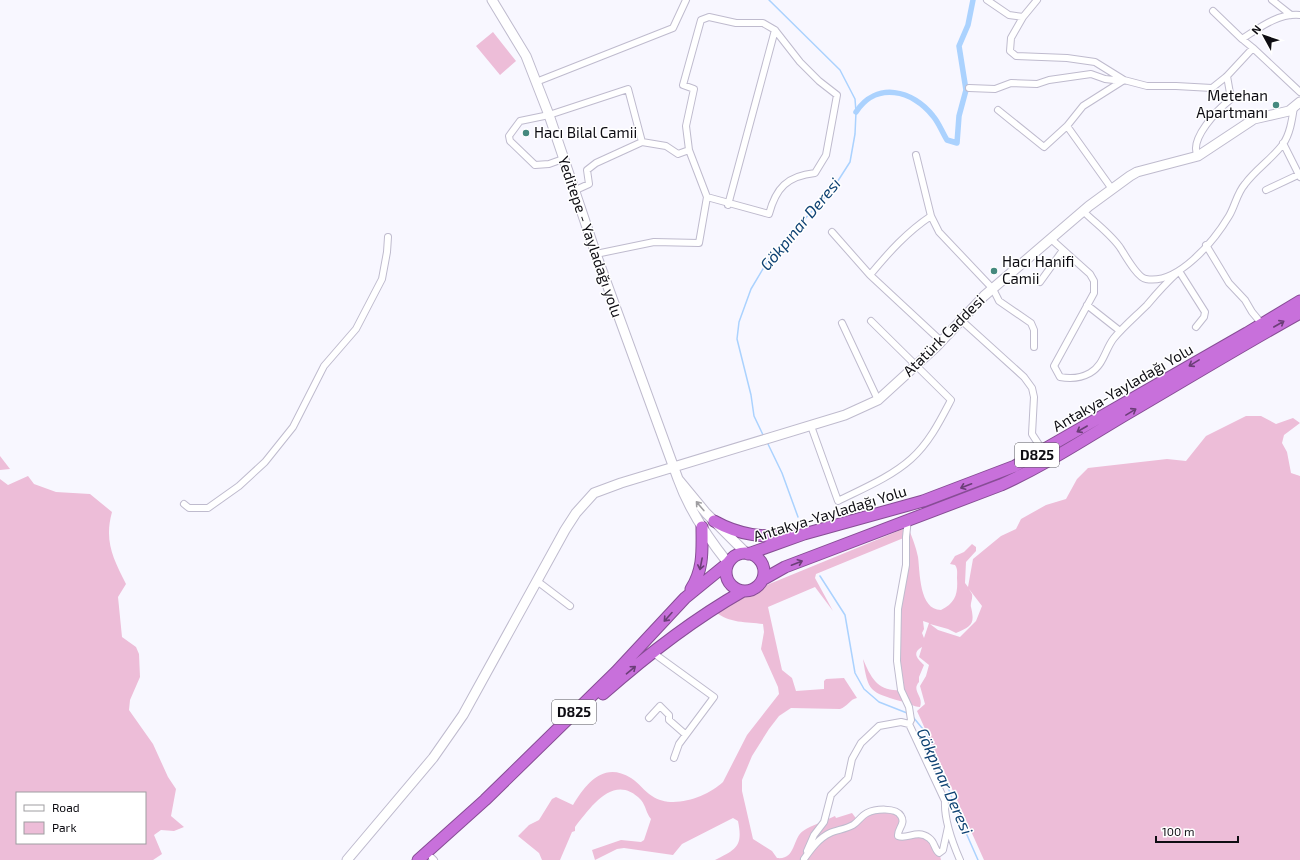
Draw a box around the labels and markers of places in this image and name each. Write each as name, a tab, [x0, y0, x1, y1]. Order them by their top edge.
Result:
place label: Metehan Apartmanı	[1196, 86, 1268, 121]
marker: Metehan Apartmanı	[1271, 100, 1281, 110]
place label: Hacı Bilal Camii	[534, 123, 637, 141]
marker: Hacı Bilal Camii	[521, 128, 531, 138]
place label: Hacı Hanifi Camii	[1002, 252, 1074, 287]
marker: Hacı Hanifi Camii	[989, 266, 999, 276]

